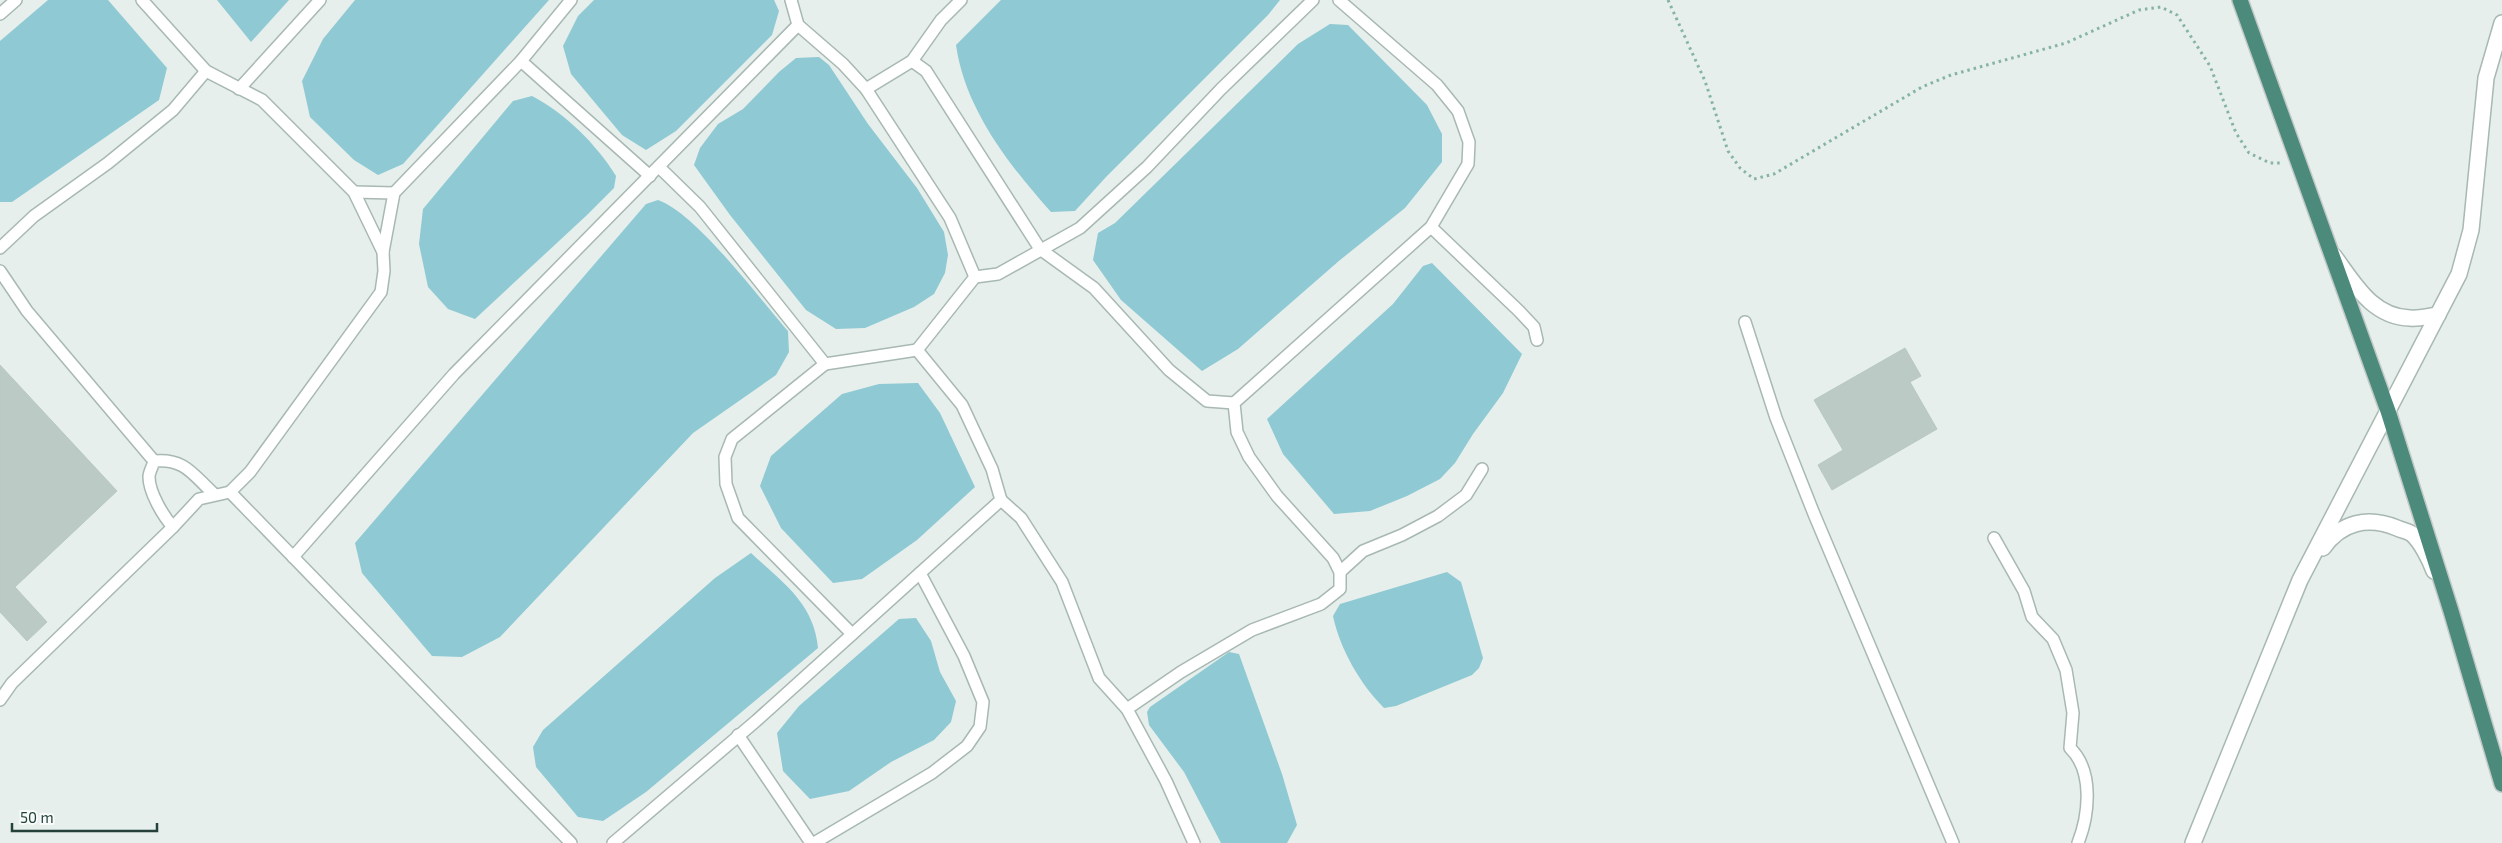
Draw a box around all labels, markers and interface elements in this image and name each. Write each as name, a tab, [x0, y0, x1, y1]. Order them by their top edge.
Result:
scale bar	[12, 800, 158, 832]
text: 50 m	[20, 808, 54, 826]

